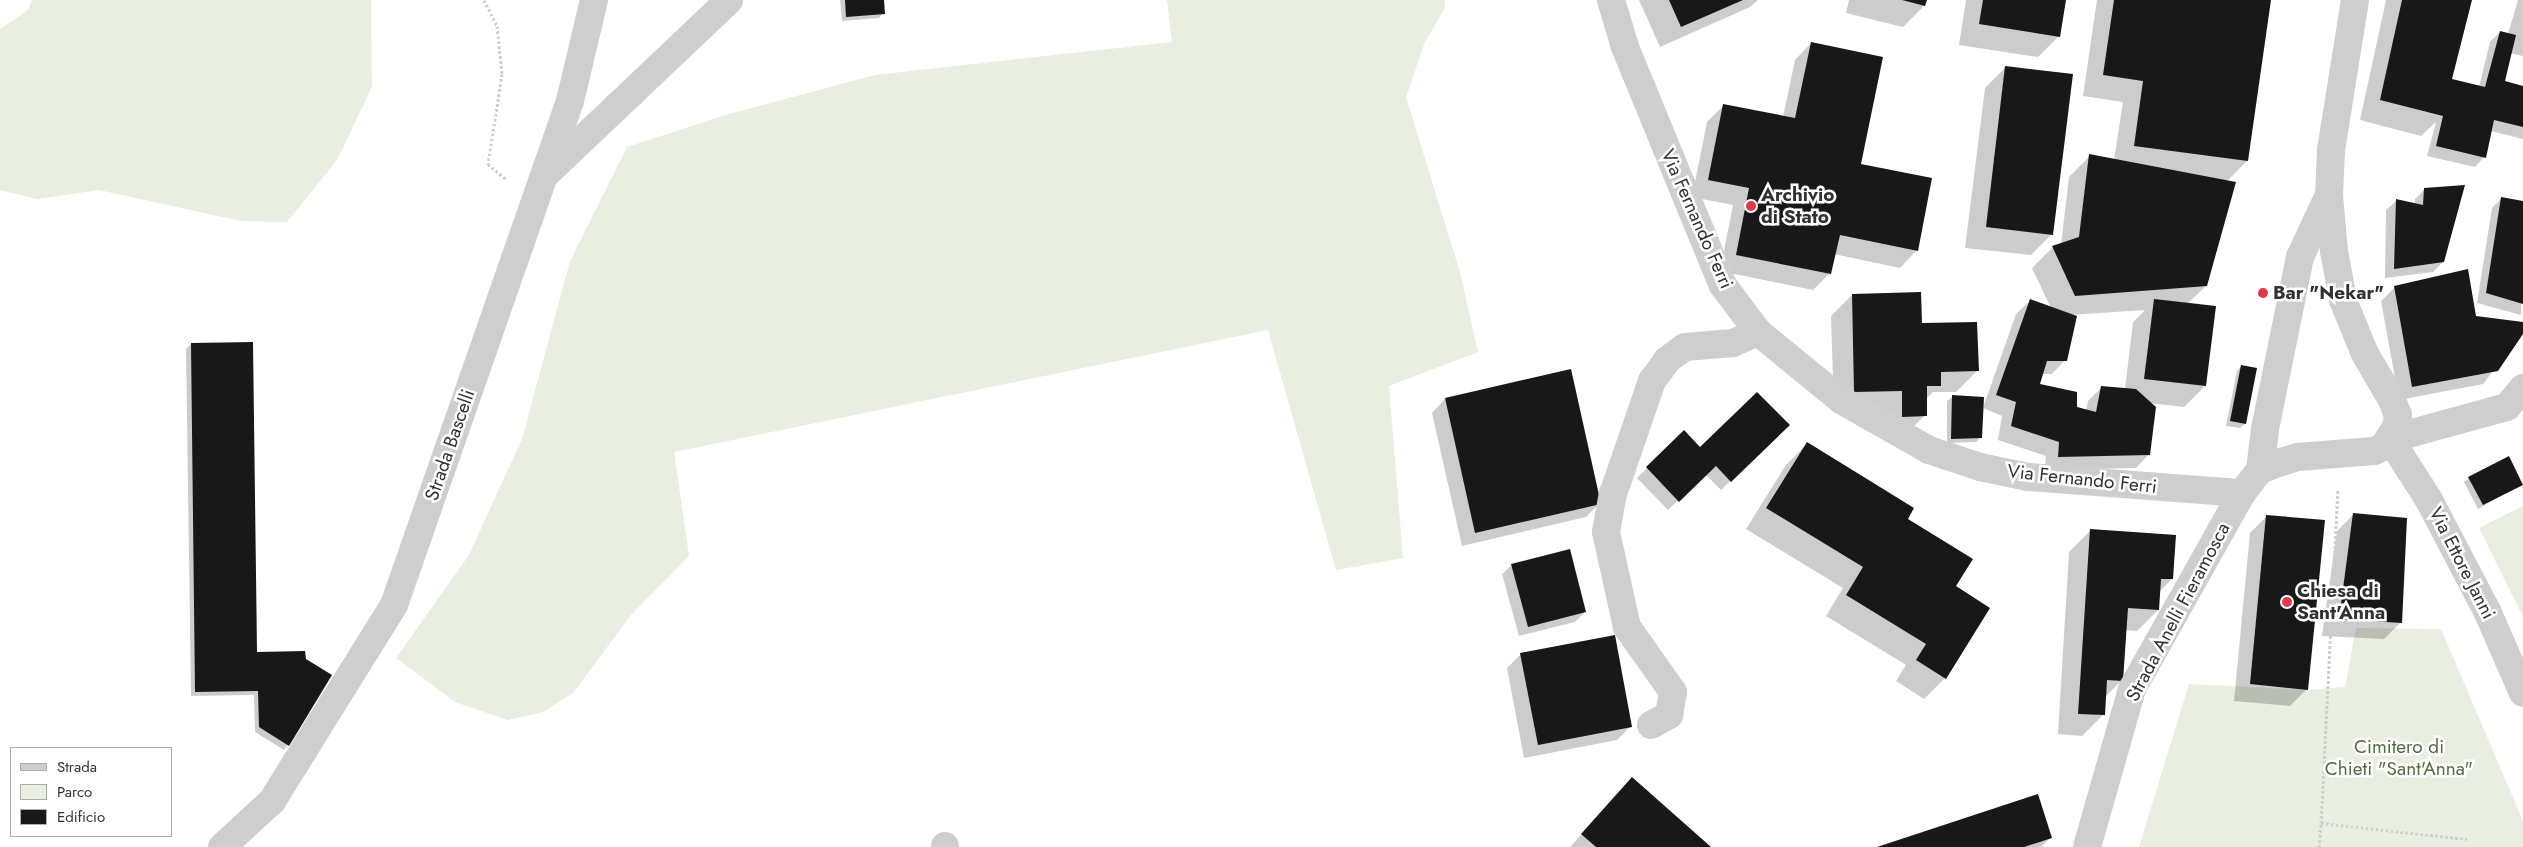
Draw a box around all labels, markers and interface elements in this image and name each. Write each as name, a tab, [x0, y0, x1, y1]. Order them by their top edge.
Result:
street label: Via Fernando Ferri	[1656, 146, 1738, 292]
place label: Archivio di Stato	[1761, 184, 1834, 228]
marker: Archivio di Stato	[1745, 200, 1757, 212]
place label: Bar "Nekar"	[2273, 282, 2384, 304]
marker: Bar "Nekar"	[2257, 287, 2269, 299]
street label: Strada Bascelli	[420, 386, 480, 504]
street label: Via Fernando Ferri	[2006, 460, 2158, 498]
street label: Via Ettore Janni	[2424, 503, 2500, 623]
street label: Strada Anelli Fieramosca	[2121, 519, 2235, 705]
place label: Chiesa di Sant'Anna	[2297, 580, 2385, 624]
marker: Chiesa di Sant'Anna	[2281, 596, 2293, 608]
park label: Cimitero di Chieti "Sant'Anna"	[2325, 736, 2473, 780]
legend	[10, 747, 172, 837]
text: Strada	[57, 756, 97, 778]
text: Parco	[57, 781, 92, 803]
text: Edificio	[57, 806, 105, 828]

